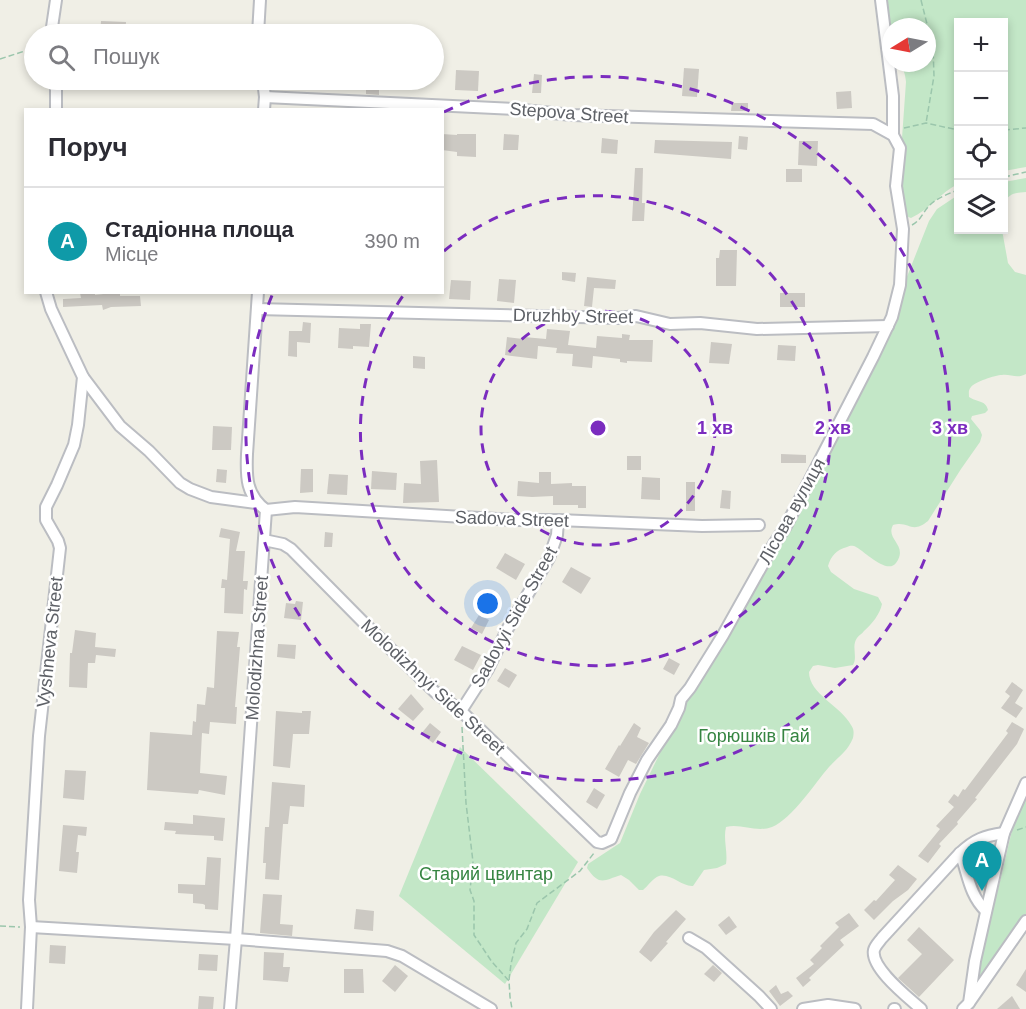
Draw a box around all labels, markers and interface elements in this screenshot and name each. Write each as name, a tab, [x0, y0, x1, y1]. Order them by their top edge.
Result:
north arrow	[882, 18, 936, 72]
map controls	[954, 18, 1008, 234]
button: +	[954, 18, 1008, 72]
search box	[24, 24, 444, 90]
icon: search	[45, 41, 78, 74]
text: Пошук	[93, 44, 159, 69]
button: −	[954, 72, 1008, 126]
street label: Stepova Street	[509, 99, 629, 127]
button: locate	[954, 126, 1008, 180]
text: Поруч	[48, 132, 128, 162]
button: layers	[954, 180, 1008, 234]
text: Стадіонна площа	[105, 217, 294, 242]
text: A	[60, 230, 75, 252]
text: 390 m	[364, 230, 420, 252]
text: Місце	[105, 243, 158, 265]
street label: Druzhby Street	[513, 305, 633, 327]
centre of rings	[588, 418, 608, 438]
text: 1 хв	[697, 418, 733, 438]
text: 2 хв	[815, 418, 851, 438]
text: 3 хв	[932, 418, 968, 438]
street label: Лісова вулиця	[755, 455, 829, 567]
street label: Sadova Street	[455, 507, 569, 531]
street label: Sadovyi Side Street	[467, 543, 561, 691]
street label: Molodizhna Street	[242, 575, 272, 721]
street label: Vyshneva Street	[33, 576, 67, 708]
your location	[473, 589, 502, 618]
street label: Molodizhnyi Side Street	[357, 615, 509, 759]
park label: Горюшків Гай	[698, 726, 810, 746]
pin: A	[962, 842, 1002, 891]
park label: Старий цвинтар	[419, 864, 553, 884]

